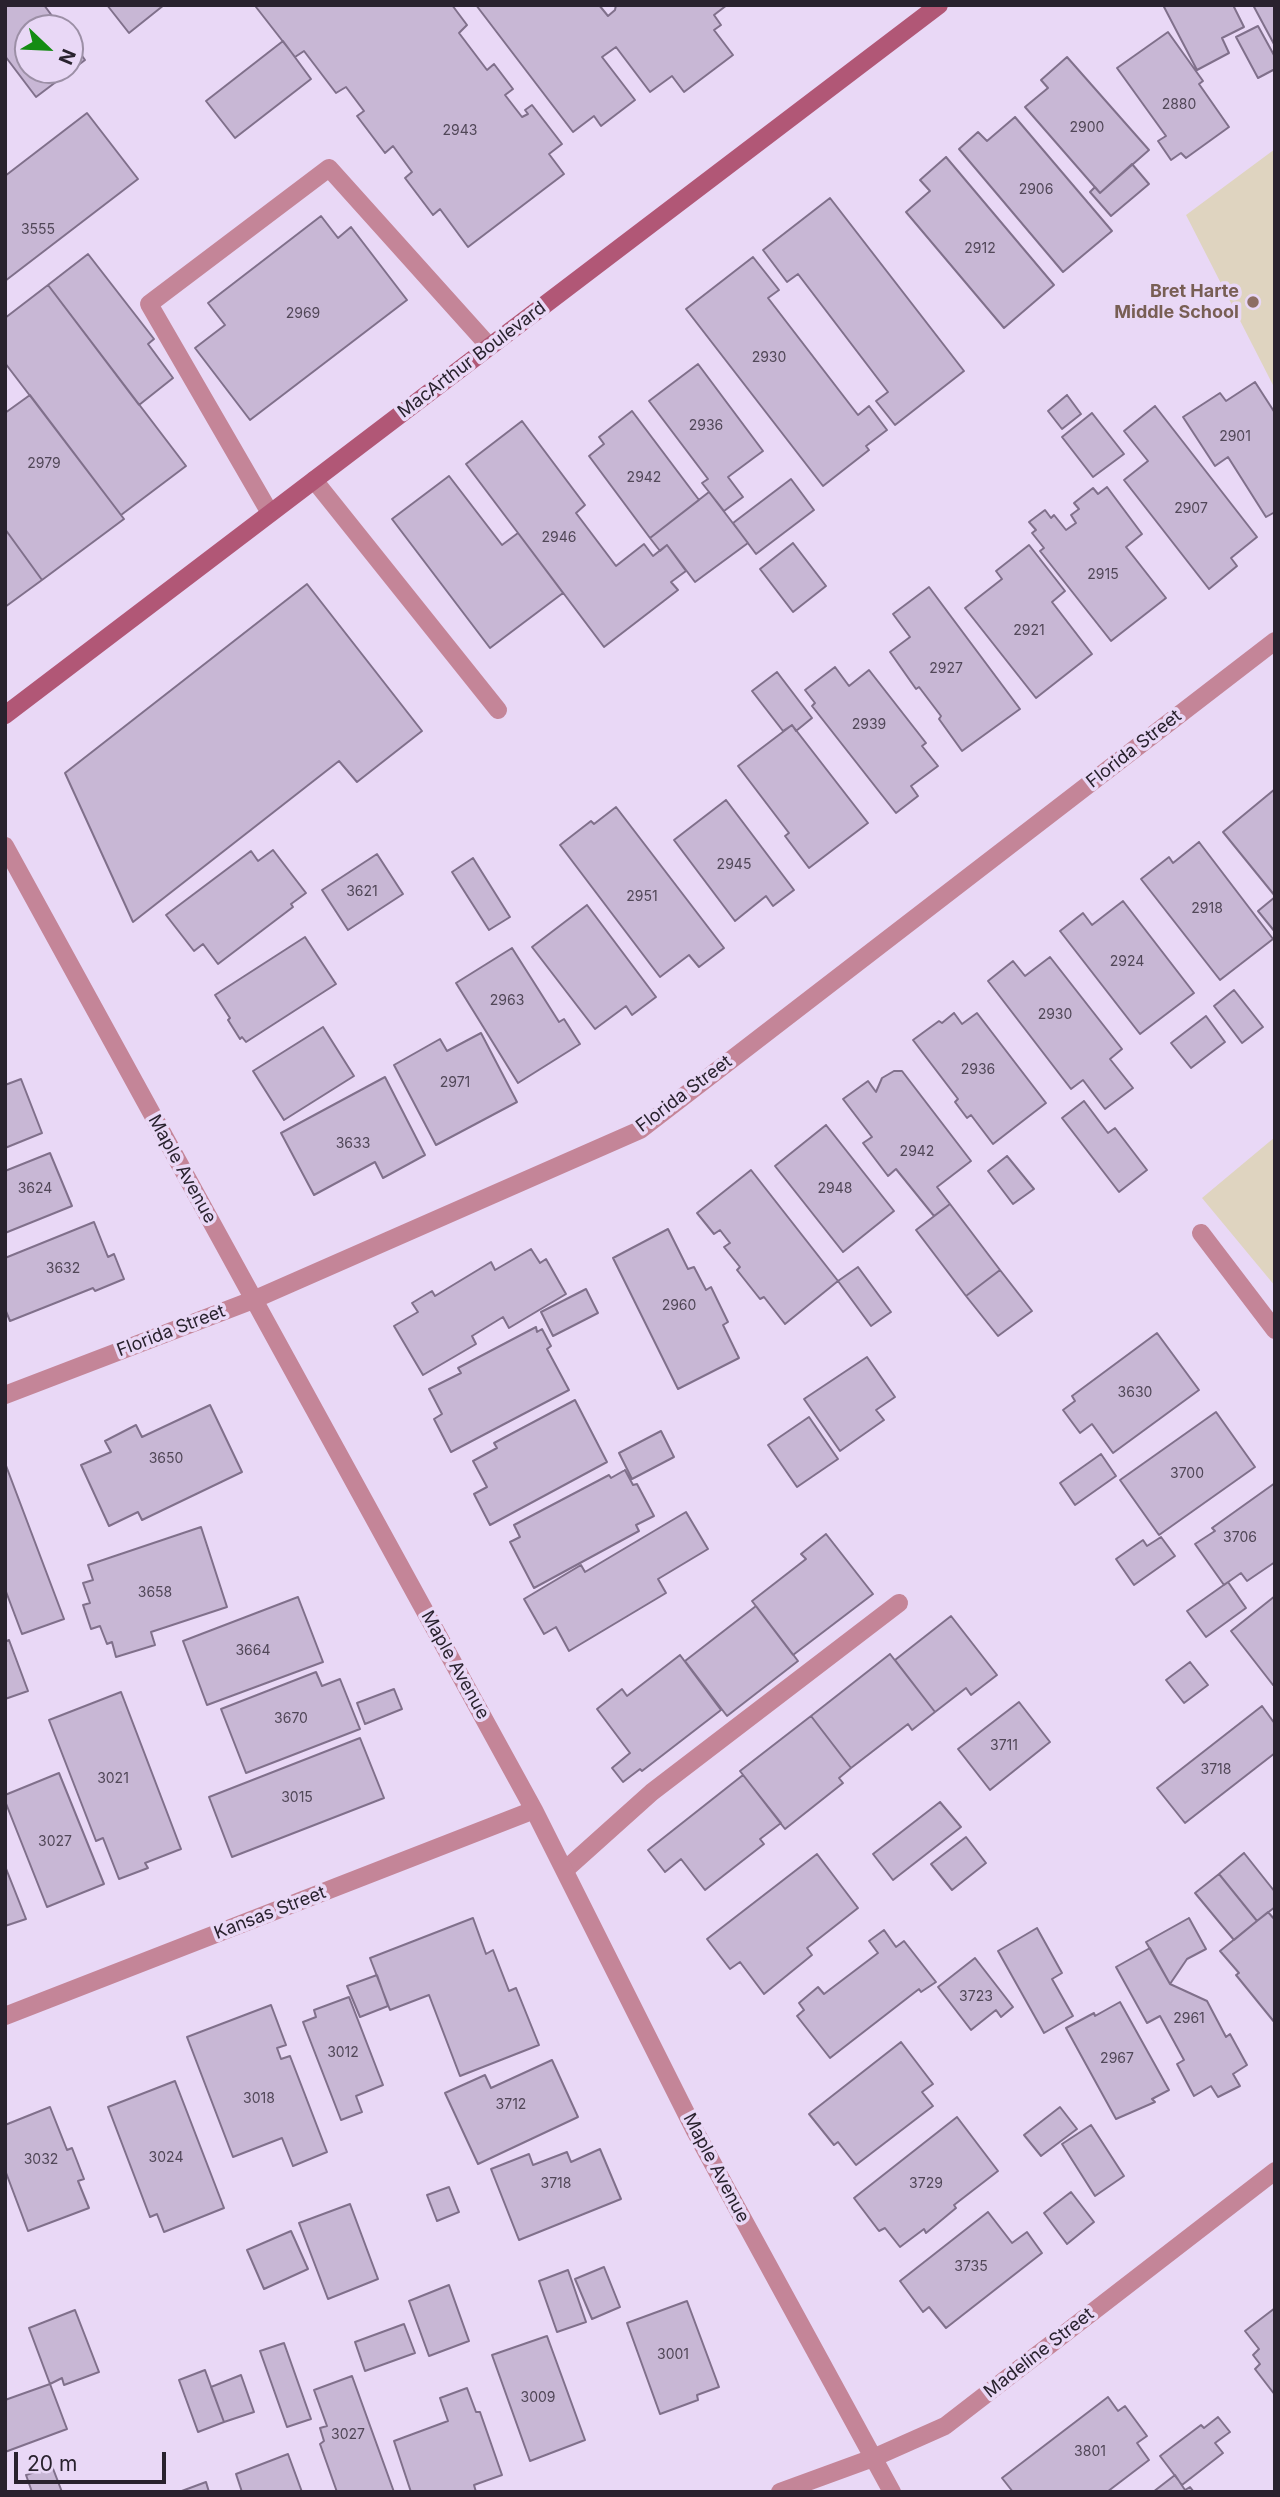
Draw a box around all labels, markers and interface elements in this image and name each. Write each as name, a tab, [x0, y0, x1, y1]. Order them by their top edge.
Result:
north arrow	[14, 14, 84, 84]
text: N	[54, 45, 80, 68]
house number: 2880	[1162, 97, 1196, 113]
house number: 2900	[1070, 120, 1104, 136]
house number: 2943	[443, 123, 477, 139]
house number: 2906	[1019, 182, 1053, 198]
house number: 3555	[21, 222, 55, 238]
house number: 2912	[964, 241, 996, 257]
place label: Bret Harte Middle School	[1114, 281, 1239, 324]
marker: Bret Harte Middle School	[1245, 294, 1261, 310]
street label: MacArthur Boulevard	[394, 297, 550, 423]
house number: 2969	[286, 306, 320, 322]
house number: 2930	[752, 350, 786, 366]
house number: 2936	[689, 418, 723, 434]
house number: 2901	[1219, 429, 1251, 445]
house number: 2979	[27, 456, 61, 472]
house number: 2942	[627, 470, 661, 486]
house number: 2907	[1174, 501, 1208, 517]
house number: 2946	[542, 530, 576, 546]
house number: 2915	[1087, 567, 1119, 583]
house number: 2921	[1013, 623, 1045, 639]
house number: 2927	[929, 661, 963, 677]
street label: Florida Street	[1082, 705, 1186, 793]
house number: 2939	[852, 717, 886, 733]
house number: 2945	[717, 857, 751, 873]
house number: 3621	[346, 884, 378, 900]
house number: 2951	[626, 889, 658, 905]
house number: 2918	[1191, 901, 1223, 917]
house number: 2924	[1110, 954, 1144, 970]
house number: 2963	[490, 993, 524, 1009]
house number: 2930	[1038, 1007, 1072, 1023]
street label: Florida Street	[632, 1051, 736, 1137]
house number: 2936	[961, 1062, 995, 1078]
house number: 2971	[440, 1075, 470, 1091]
street label: Maple Avenue	[143, 1111, 221, 1227]
house number: 3633	[336, 1136, 370, 1152]
house number: 2942	[900, 1144, 934, 1160]
house number: 3624	[18, 1181, 52, 1197]
house number: 2948	[818, 1181, 852, 1197]
house number: 3632	[46, 1261, 80, 1277]
house number: 2960	[662, 1298, 696, 1314]
street label: Florida Street	[114, 1300, 228, 1362]
house number: 3630	[1118, 1385, 1152, 1401]
house number: 3650	[149, 1451, 183, 1467]
house number: 3700	[1170, 1466, 1204, 1482]
house number: 3706	[1223, 1530, 1257, 1546]
house number: 3658	[138, 1585, 172, 1601]
street label: Maple Avenue	[416, 1607, 494, 1723]
house number: 3664	[235, 1643, 271, 1659]
house number: 3670	[274, 1711, 308, 1727]
house number: 3711	[990, 1738, 1018, 1754]
house number: 3718	[1201, 1762, 1231, 1778]
house number: 3021	[97, 1771, 129, 1787]
house number: 3015	[281, 1790, 313, 1806]
house number: 3027	[38, 1834, 72, 1850]
street label: Kansas Street	[211, 1882, 329, 1944]
house number: 3723	[959, 1989, 993, 2005]
house number: 2961	[1173, 2011, 1205, 2027]
house number: 3012	[327, 2045, 359, 2061]
house number: 2967	[1100, 2051, 1134, 2067]
house number: 3018	[243, 2091, 275, 2107]
house number: 3712	[496, 2097, 526, 2113]
street label: Maple Avenue	[678, 2110, 754, 2226]
house number: 3024	[149, 2150, 183, 2166]
house number: 3032	[24, 2152, 58, 2168]
house number: 3718	[541, 2176, 571, 2192]
house number: 3729	[909, 2176, 943, 2192]
house number: 3735	[954, 2259, 988, 2275]
street label: Madeline Street	[980, 2303, 1098, 2403]
house number: 3001	[657, 2347, 689, 2363]
house number: 3009	[521, 2390, 555, 2406]
house number: 3027	[331, 2427, 365, 2443]
scale bar	[18, 2438, 170, 2482]
house number: 3801	[1074, 2444, 1106, 2460]
text: 20 m	[27, 2451, 77, 2476]

